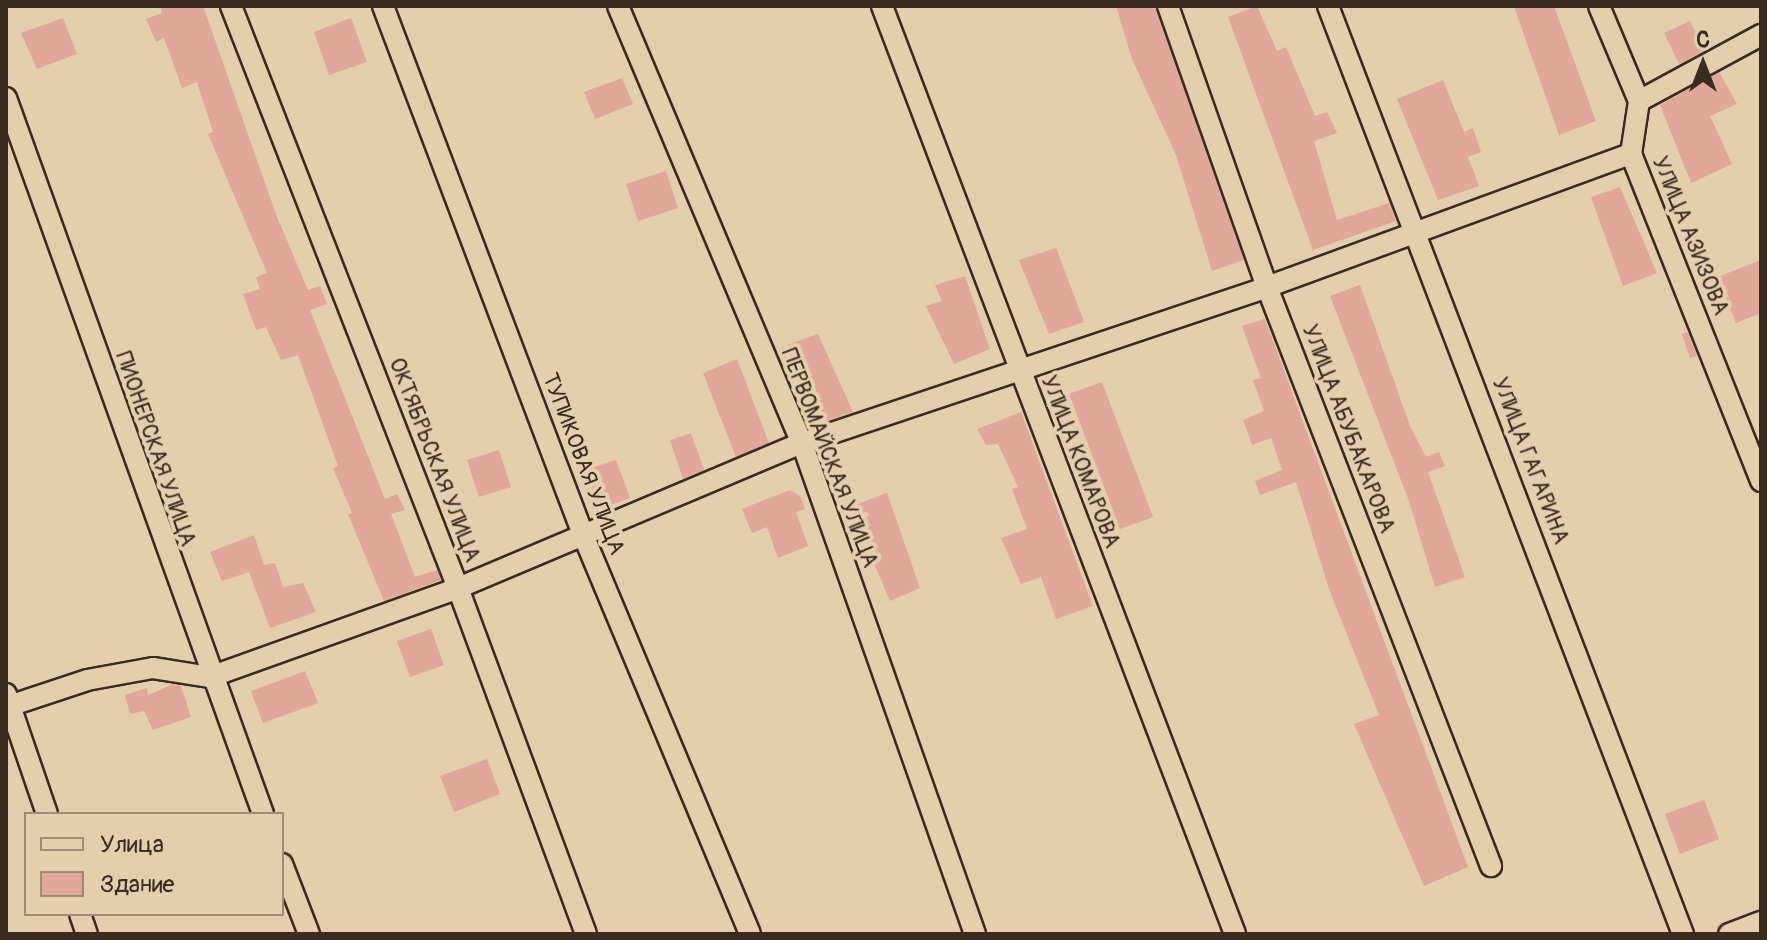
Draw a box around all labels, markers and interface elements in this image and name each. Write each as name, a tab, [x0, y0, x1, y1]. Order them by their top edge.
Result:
north arrow	[1663, 24, 1743, 104]
text: С	[1696, 26, 1710, 54]
street label: УЛИЦА АЗИЗОВА	[1646, 153, 1734, 319]
street label: УЛИЦА АБУБАКАРОВА	[1296, 321, 1400, 537]
street label: ПЕРВОМАЙСКАЯ УЛИЦА	[775, 345, 883, 571]
street label: ПИОНЕРСКАЯ УЛИЦА	[109, 348, 201, 550]
street label: ОКТЯБРЬСКАЯ УЛИЦА	[383, 354, 485, 566]
street label: ТУПИКОВАЯ УЛИЦА	[536, 370, 630, 558]
street label: УЛИЦА КОМАРОВА	[1035, 372, 1125, 552]
street label: УЛИЦА ГАГАРИНА	[1486, 374, 1574, 548]
legend	[24, 812, 284, 916]
text: Улица	[100, 830, 164, 859]
text: Здание	[100, 870, 174, 899]

